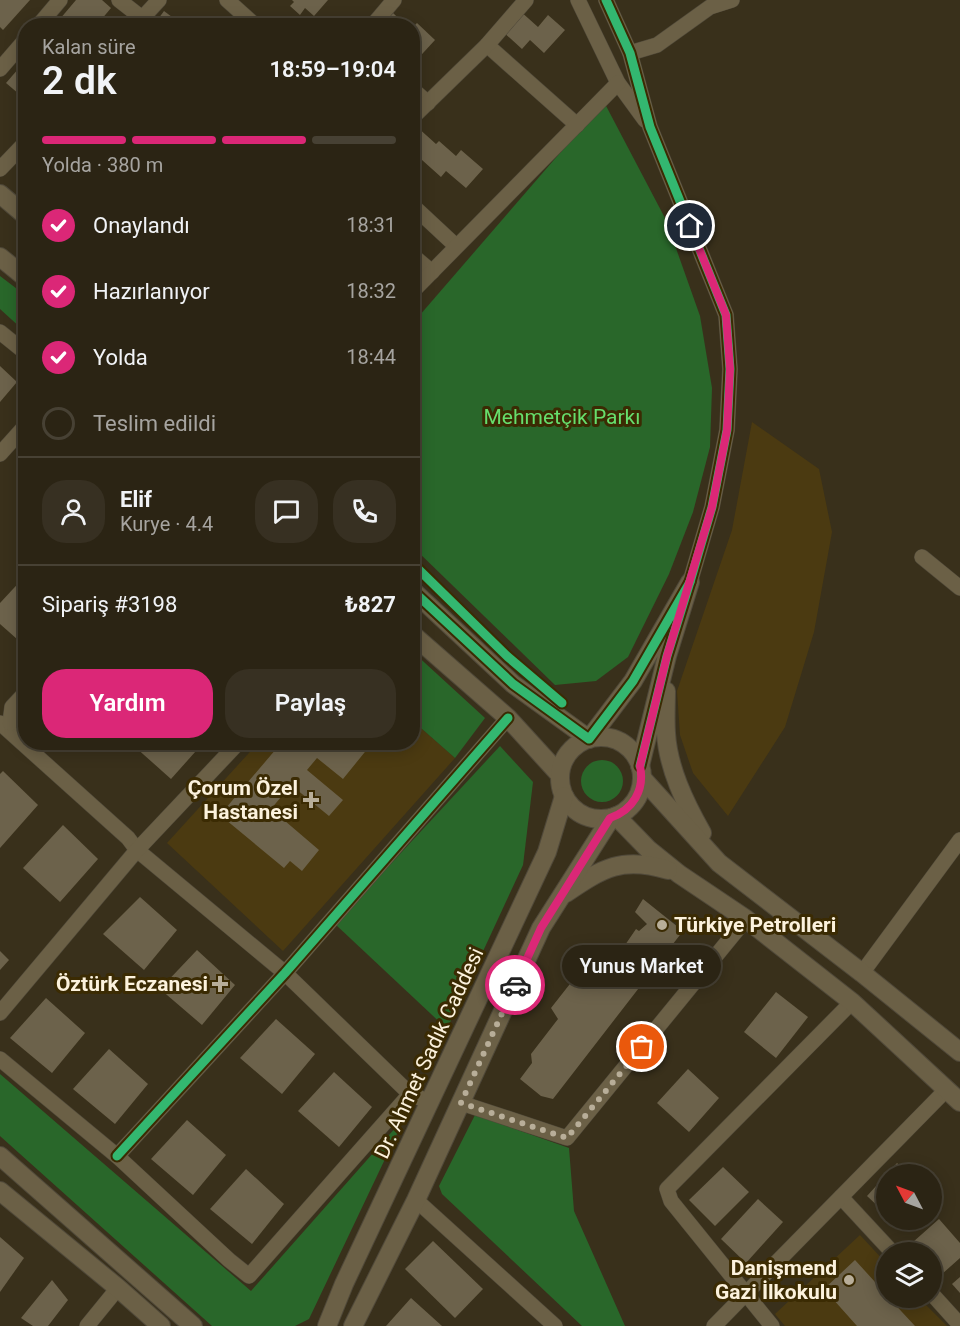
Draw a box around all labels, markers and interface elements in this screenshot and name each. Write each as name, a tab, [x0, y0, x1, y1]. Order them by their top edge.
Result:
text: Kalan süre	[42, 35, 136, 59]
text: 18:59–19:04	[269, 57, 396, 82]
text: 2 dk	[42, 58, 117, 104]
text: Yolda · 380 m	[42, 153, 163, 177]
pin	[664, 200, 715, 251]
icon: check	[42, 209, 75, 242]
icon: home	[673, 209, 706, 242]
text: Onaylandı	[93, 213, 190, 238]
text: 18:31	[346, 213, 396, 237]
icon: check	[42, 275, 75, 308]
text: Hazırlanıyor	[93, 279, 210, 304]
text: 18:32	[346, 279, 396, 303]
icon: check	[42, 341, 75, 374]
text: Yolda	[93, 345, 148, 370]
text: 18:44	[346, 345, 396, 369]
park label: Mehmetçik Parkı	[484, 405, 640, 429]
text: Teslim edildi	[93, 411, 216, 436]
button: person	[42, 480, 105, 543]
button: chat	[255, 480, 318, 543]
button: phone	[333, 480, 396, 543]
text: Elif	[120, 487, 152, 512]
text: Kurye · 4.4	[120, 512, 213, 536]
text: Sipariş #3198	[42, 592, 177, 617]
text: ₺827	[345, 592, 396, 617]
button: Yardım	[42, 669, 213, 738]
button: Paylaş	[225, 669, 396, 738]
place label: Çorum Özel Hastanesi	[188, 776, 298, 824]
marker: Çorum Özel Hastanesi	[302, 791, 320, 809]
place label: Türkiye Petrolleri	[674, 913, 836, 937]
marker: Türkiye Petrolleri	[655, 918, 669, 932]
street label: Dr. Ahmet Sadık Caddesi	[370, 944, 488, 1162]
callout: Yunus Market	[562, 945, 722, 987]
text: Yunus Market	[580, 954, 703, 978]
courier	[485, 955, 545, 1015]
icon: car	[499, 969, 532, 1002]
place label: Öztürk Eczanesi	[56, 972, 208, 996]
marker: Öztürk Eczanesi	[213, 977, 227, 991]
pin	[616, 1021, 667, 1072]
icon: bag	[625, 1030, 658, 1063]
north arrow	[876, 1164, 942, 1230]
map controls	[876, 1164, 942, 1308]
button: layers	[876, 1242, 942, 1308]
place label: Danişmend Gazi İlkokulu	[715, 1256, 837, 1304]
marker: Danişmend Gazi İlkokulu	[842, 1273, 856, 1287]

